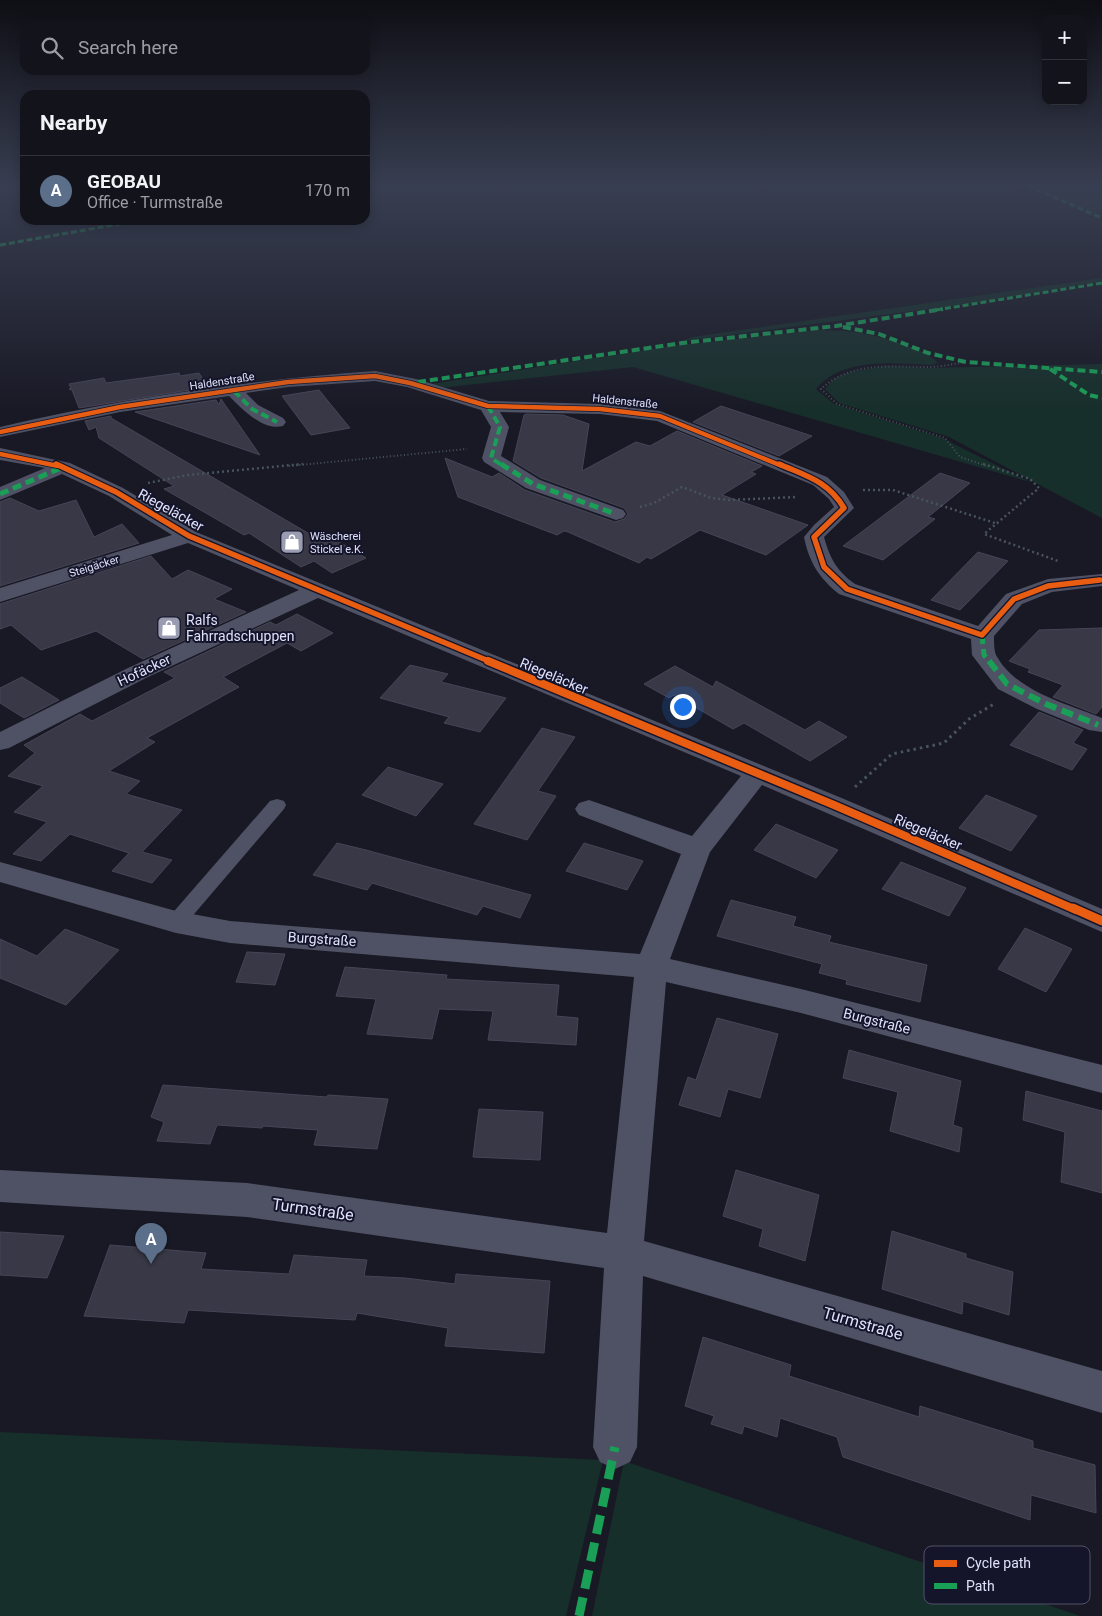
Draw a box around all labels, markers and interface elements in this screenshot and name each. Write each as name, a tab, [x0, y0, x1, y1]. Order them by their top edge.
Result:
map controls	[1042, 15, 1087, 105]
button: +	[1042, 15, 1087, 60]
search box	[20, 20, 370, 75]
icon: search	[38, 34, 66, 62]
text: Search here	[78, 36, 178, 59]
button: −	[1042, 60, 1087, 105]
text: Nearby	[40, 111, 107, 135]
text: GEOBAU	[87, 170, 161, 193]
text: A	[51, 181, 61, 200]
text: 170 m	[305, 181, 350, 200]
text: Office · Turmstraße	[87, 193, 223, 212]
street label: Haldenstraße	[189, 370, 256, 393]
street label: Haldenstraße	[592, 392, 658, 411]
street label: Riegeläcker	[136, 485, 207, 535]
shop icon: Wäscherei Stickel e.K.	[279, 529, 305, 555]
place label: Wäscherei Stickel e.K.	[310, 530, 364, 556]
street label: Steigäcker	[68, 553, 121, 580]
place label: Ralfs Fahrradschuppen	[186, 612, 294, 644]
shop icon: Ralfs Fahrradschuppen	[156, 615, 182, 641]
street label: Hofäcker	[115, 651, 173, 689]
street label: Riegeläcker	[518, 655, 591, 698]
your location	[670, 694, 696, 720]
street label: Riegeläcker	[892, 811, 965, 854]
street label: Burgstraße	[287, 929, 357, 949]
street label: Burgstraße	[842, 1005, 912, 1037]
street label: Turmstraße	[271, 1194, 355, 1225]
pin: A	[135, 1223, 167, 1264]
street label: Turmstraße	[821, 1303, 905, 1344]
legend	[924, 1546, 1090, 1604]
text: Cycle path	[966, 1555, 1031, 1571]
text: Path	[966, 1578, 995, 1594]

